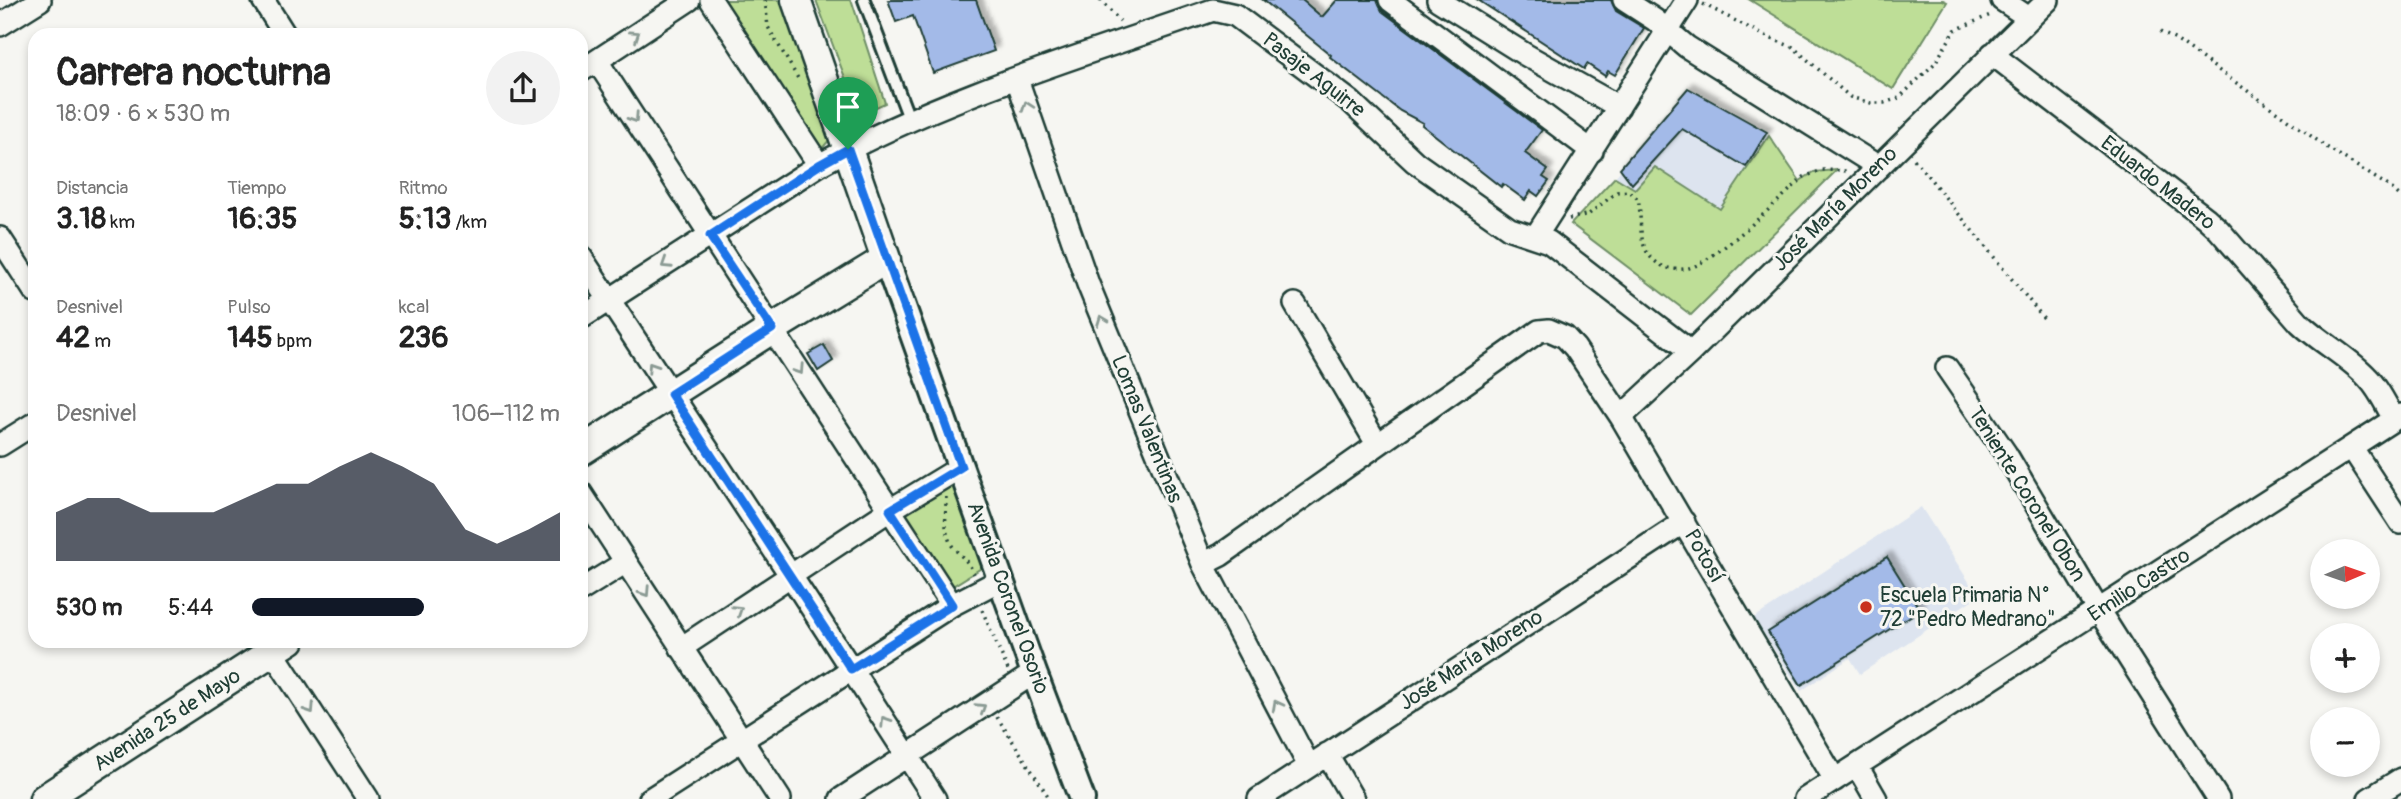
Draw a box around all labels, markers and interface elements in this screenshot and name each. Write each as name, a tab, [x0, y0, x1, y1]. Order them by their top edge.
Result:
street label: Pasaje Aguirre	[1257, 27, 1371, 124]
one-way arrow	[627, 31, 640, 44]
text: Carrera nocturna	[56, 49, 331, 97]
button: share	[486, 51, 560, 125]
pin	[818, 77, 878, 149]
icon: arrive	[829, 88, 867, 126]
text: 18:09 · 6 × 530 m	[56, 99, 230, 128]
one-way arrow	[1021, 100, 1035, 112]
one-way arrow	[625, 110, 638, 123]
street label: Eduardo Madero	[2095, 130, 2221, 236]
street label: José María Moreno	[1767, 141, 1903, 277]
text: Distancia	[56, 176, 128, 200]
text: Tiempo	[227, 176, 286, 200]
text: Ritmo	[399, 176, 448, 200]
text: 3.18	[56, 200, 106, 237]
text: 16:35	[227, 200, 298, 237]
text: 5:13	[399, 200, 451, 237]
text: km	[106, 210, 135, 234]
text: /km	[451, 210, 487, 234]
one-way arrow	[661, 255, 674, 268]
text: Desnivel	[56, 295, 123, 319]
text: Pulso	[227, 295, 271, 319]
text: kcal	[399, 295, 430, 319]
one-way arrow	[1097, 315, 1111, 327]
text: 42	[56, 319, 90, 356]
text: 145	[227, 319, 273, 356]
text: 236	[399, 319, 449, 356]
text: m	[90, 329, 111, 353]
text: bpm	[273, 329, 312, 353]
street label: Lomas Valentinas	[1105, 351, 1189, 507]
one-way arrow	[648, 361, 661, 374]
one-way arrow	[790, 362, 803, 375]
text: Desnivel	[56, 399, 137, 428]
text: 106–112 m	[452, 399, 560, 428]
street label: Teniente Coronel Obon	[1962, 401, 2092, 587]
street label: Avenida Coronel Osorio	[961, 498, 1055, 698]
street label: Potosí	[1678, 524, 1730, 588]
north arrow	[2310, 539, 2380, 609]
map controls	[2310, 539, 2380, 777]
street label: Emilio Castro	[2083, 542, 2195, 628]
place label: Escuela Primaria N° 72 "Pedro Medrano"	[1880, 582, 2056, 633]
one-way arrow	[636, 584, 649, 597]
text: 530 m	[56, 593, 122, 622]
text: 5:44	[168, 593, 213, 622]
marker: Escuela Primaria N° 72 "Pedro Medrano"	[1858, 599, 1874, 615]
street label: José María Moreno	[1394, 603, 1548, 717]
one-way arrow	[730, 606, 743, 619]
button: +	[2310, 623, 2380, 693]
street label: Avenida 25 de Mayo	[88, 662, 246, 778]
one-way arrow	[1272, 700, 1285, 713]
one-way arrow	[301, 702, 314, 715]
one-way arrow	[973, 704, 986, 717]
button: −	[2310, 707, 2380, 777]
one-way arrow	[880, 715, 893, 728]

